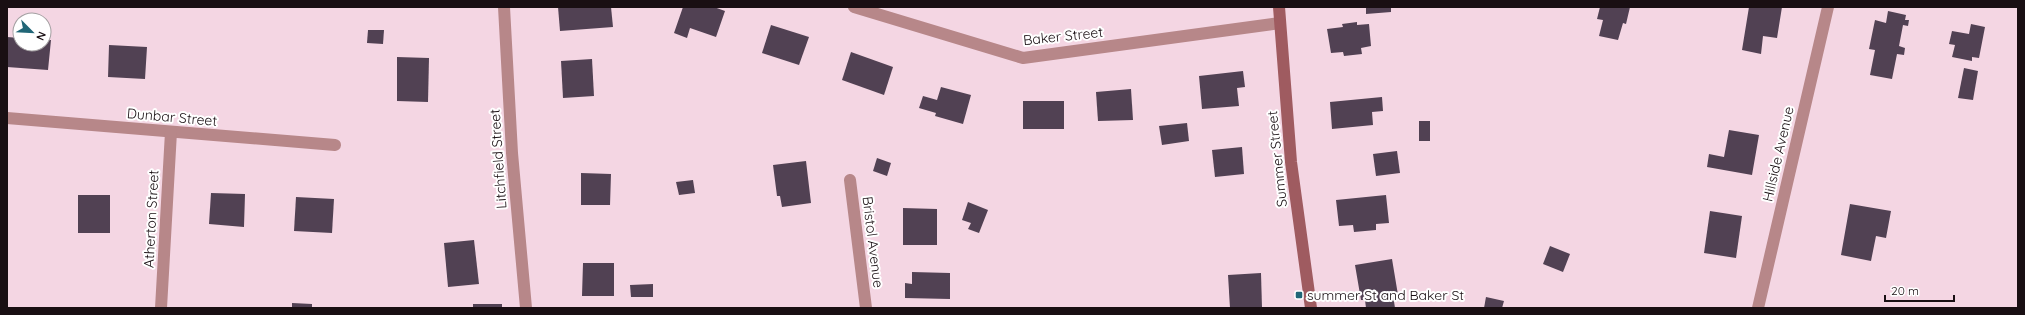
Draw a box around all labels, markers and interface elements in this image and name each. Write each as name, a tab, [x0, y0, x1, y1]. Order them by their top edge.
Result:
north arrow	[12, 12, 52, 52]
street label: Baker Street	[1022, 23, 1104, 49]
text: N	[33, 30, 49, 43]
street label: Dunbar Street	[126, 104, 218, 130]
street label: Hillside Avenue	[1758, 105, 1798, 203]
street label: Litchfield Street	[486, 108, 510, 209]
street label: Summer Street	[1263, 110, 1291, 208]
street label: Atherton Street	[139, 169, 163, 269]
street label: Bristol Avenue	[858, 195, 888, 289]
scale bar	[1885, 277, 1954, 303]
text: 20 m	[1891, 283, 1919, 298]
place label: summer St and Baker St	[1307, 286, 1464, 304]
marker: summer St and Baker St	[1294, 290, 1304, 300]

